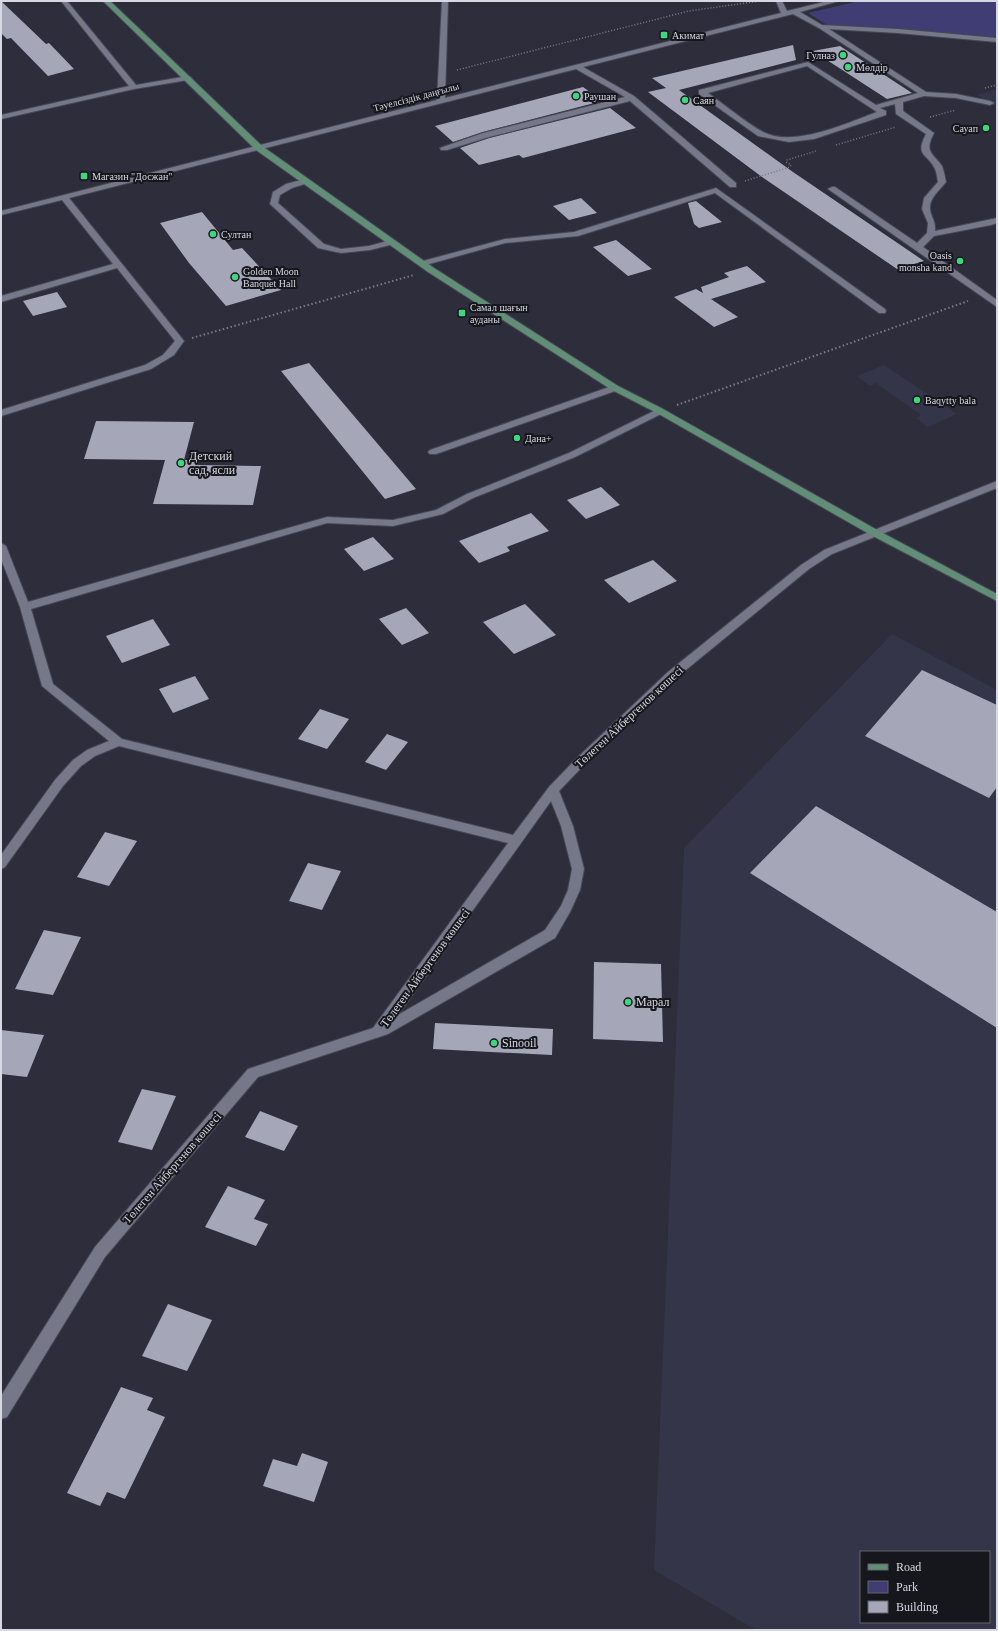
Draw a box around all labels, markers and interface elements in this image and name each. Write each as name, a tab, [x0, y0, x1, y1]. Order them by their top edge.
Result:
marker: Акимат	[659, 30, 669, 40]
place label: Акимат	[672, 30, 705, 41]
place label: Гулназ	[806, 50, 835, 61]
marker: Гулназ	[838, 50, 848, 60]
marker: Мөлдір	[843, 62, 853, 72]
place label: Мөлдір	[856, 62, 888, 73]
street label: Тәуелсіздік даңғылы	[372, 80, 460, 114]
marker: Раушан	[571, 91, 581, 101]
place label: Раушан	[584, 91, 617, 102]
marker: Саян	[680, 95, 690, 105]
place label: Саян	[693, 95, 715, 106]
place label: Сауап	[953, 123, 979, 134]
marker: Сауап	[981, 123, 991, 133]
marker: Магазин "Досжан"	[79, 171, 89, 181]
place label: Магазин "Досжан"	[92, 171, 172, 182]
marker: Султан	[208, 229, 218, 239]
place label: Султан	[221, 229, 252, 240]
place label: Oasis monsha kand	[899, 250, 952, 273]
marker: Oasis monsha kand	[955, 256, 965, 266]
place label: Golden Moon Banquet Hall	[243, 266, 299, 289]
marker: Golden Moon Banquet Hall	[230, 272, 240, 282]
place label: Самал шағын ауданы	[470, 302, 528, 325]
marker: Самал шағын ауданы	[457, 308, 467, 318]
marker: Baqytty bala	[912, 395, 922, 405]
place label: Baqytty bala	[925, 395, 976, 406]
marker: Дана+	[512, 433, 522, 443]
place label: Дана+	[525, 433, 552, 444]
place label: Детский сад, ясли	[189, 449, 236, 477]
marker: Детский сад, ясли	[176, 458, 186, 468]
street label: Төлеген Айбергенов көшесі	[572, 663, 687, 771]
street label: Төлеген Айбергенов көшесі	[377, 905, 473, 1030]
place label: Марал	[636, 995, 669, 1009]
marker: Марал	[623, 997, 633, 1007]
place label: Sinooil	[502, 1036, 537, 1050]
marker: Sinooil	[489, 1038, 499, 1048]
street label: Төлеген Айбергенов көшесі	[120, 1109, 225, 1227]
legend	[860, 1551, 990, 1623]
text: Road	[896, 1560, 921, 1574]
text: Park	[896, 1580, 918, 1594]
text: Building	[896, 1600, 938, 1614]

